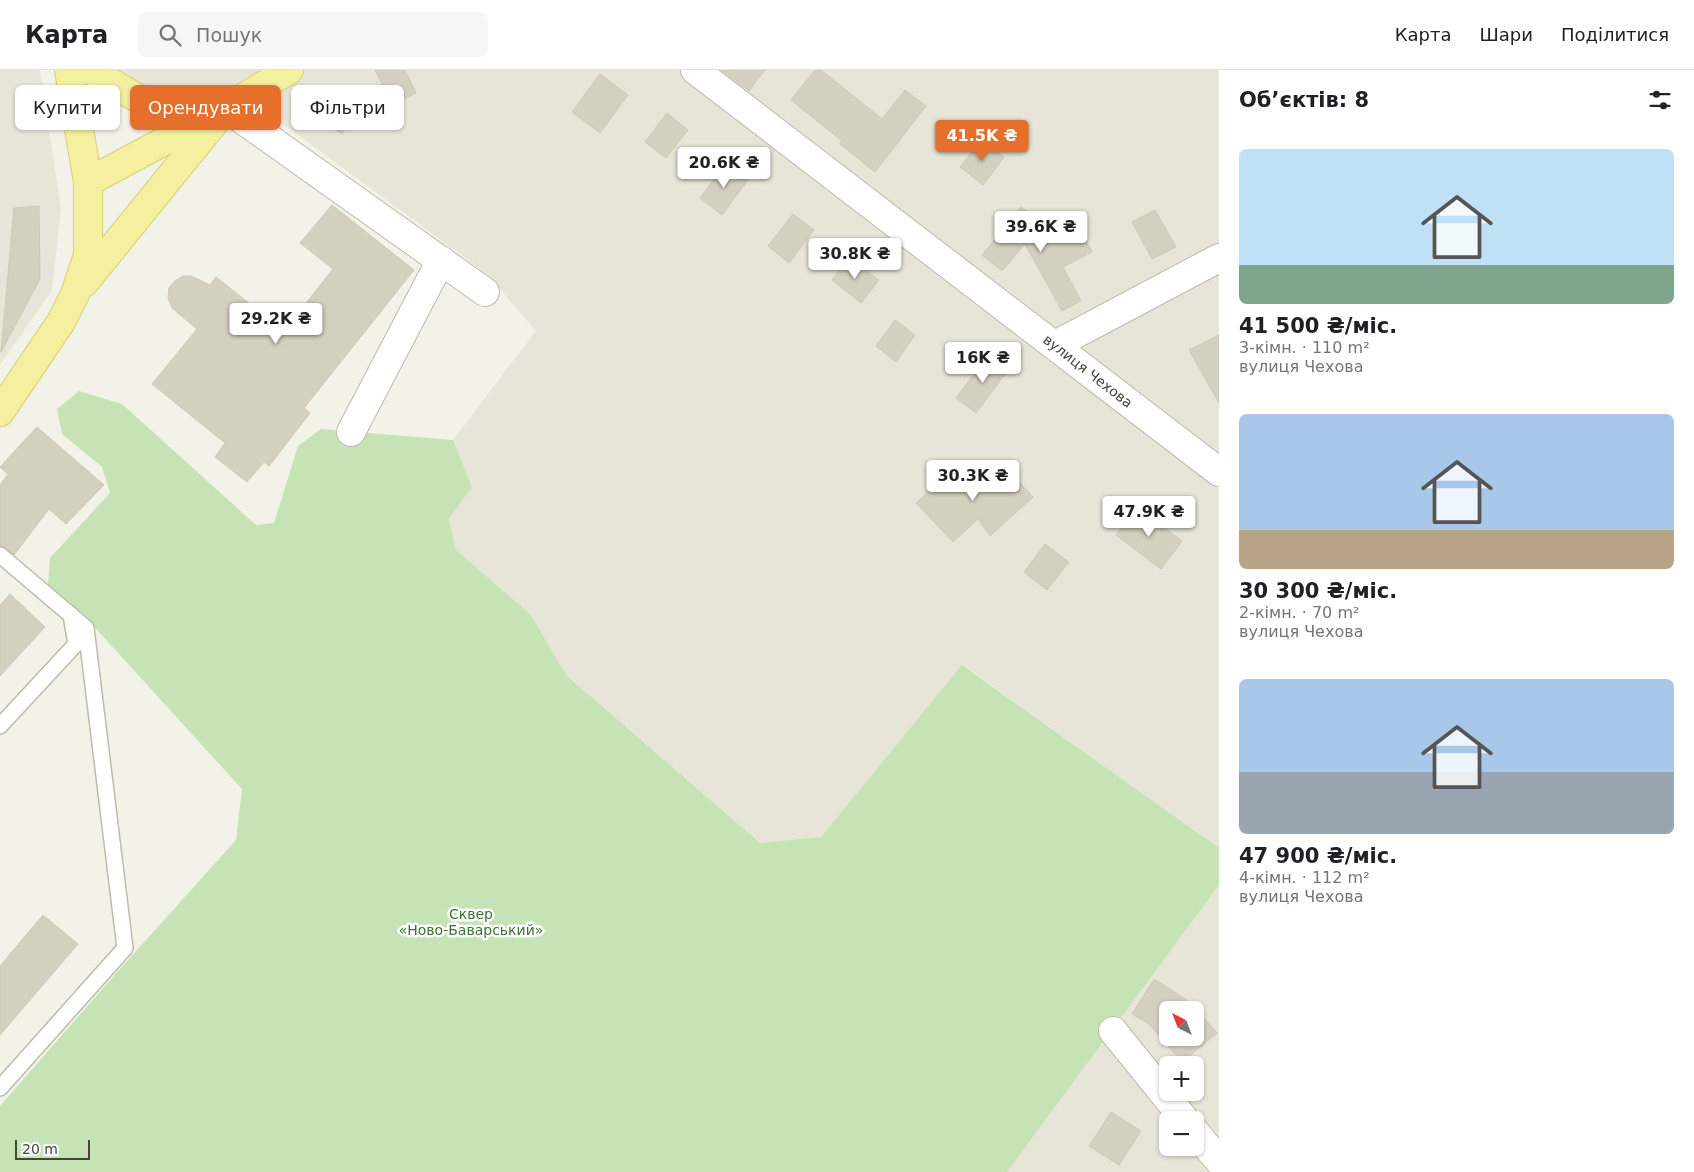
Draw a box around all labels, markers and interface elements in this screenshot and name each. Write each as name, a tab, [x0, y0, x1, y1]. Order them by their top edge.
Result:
search box	[138, 12, 488, 57]
text: Карта	[25, 21, 108, 49]
icon: search	[156, 21, 184, 49]
text: Пошук	[196, 24, 262, 46]
text: Карта	[1395, 24, 1451, 45]
text: Шари	[1479, 24, 1533, 45]
text: Поділитися	[1561, 24, 1669, 45]
chip: Купити	[15, 85, 120, 130]
chip: Орендувати	[130, 85, 281, 130]
chip: Фільтри	[291, 85, 404, 130]
icon: filters	[1646, 86, 1674, 114]
text: Об’єктів: 8	[1239, 88, 1369, 112]
pin: 41.5K ₴	[936, 119, 1028, 162]
text: 41.5K ₴	[946, 126, 1018, 145]
pin: 20.6K ₴	[678, 146, 770, 189]
text: 20.6K ₴	[688, 153, 760, 172]
icon: home	[1412, 182, 1502, 272]
pin: 39.6K ₴	[995, 210, 1087, 253]
text: 39.6K ₴	[1005, 217, 1077, 236]
pin: 30.8K ₴	[809, 238, 901, 280]
text: 30.8K ₴	[819, 244, 891, 263]
pin: 29.2K ₴	[230, 302, 322, 345]
text: 29.2K ₴	[240, 309, 312, 328]
text: 41 500 ₴/міс.	[1239, 314, 1397, 338]
street label: вулиця Чехова	[1040, 331, 1136, 411]
text: 3-кімн. · 110 m²	[1239, 338, 1370, 357]
pin: 16K ₴	[948, 342, 1018, 384]
text: 16K ₴	[956, 348, 1010, 367]
text: вулиця Чехова	[1239, 357, 1363, 376]
icon: home	[1412, 447, 1502, 537]
pin: 30.3K ₴	[927, 460, 1019, 502]
text: 30.3K ₴	[937, 466, 1009, 485]
pin: 47.9K ₴	[1103, 496, 1195, 538]
text: 47.9K ₴	[1113, 502, 1185, 521]
text: 30 300 ₴/міс.	[1239, 579, 1397, 603]
text: 2-кімн. · 70 m²	[1239, 603, 1359, 622]
text: вулиця Чехова	[1239, 622, 1363, 641]
icon: home	[1412, 712, 1502, 802]
text: 47 900 ₴/міс.	[1239, 844, 1397, 868]
text: 4-кімн. · 112 m²	[1239, 868, 1370, 887]
text: вулиця Чехова	[1239, 887, 1363, 906]
park label: Сквер «Ново-Баварський»	[399, 906, 543, 938]
north arrow	[1159, 1001, 1204, 1046]
map controls	[1159, 1001, 1204, 1156]
button: +	[1159, 1056, 1204, 1101]
button: −	[1159, 1111, 1204, 1156]
scale bar	[15, 1137, 90, 1160]
text: 20 m	[22, 1141, 58, 1157]

